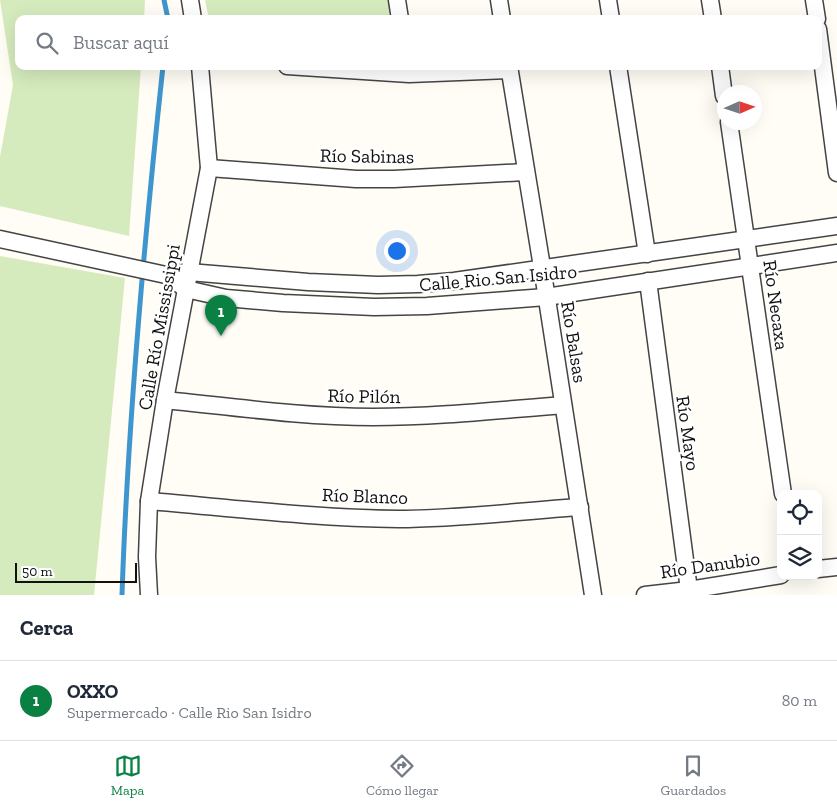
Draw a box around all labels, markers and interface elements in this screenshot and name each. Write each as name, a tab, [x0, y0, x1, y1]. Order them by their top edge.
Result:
search box	[15, 15, 822, 70]
icon: search	[33, 29, 61, 57]
text: Buscar aquí	[73, 31, 169, 54]
north arrow	[717, 85, 762, 130]
street label: Río Sabinas	[320, 144, 414, 168]
your location	[384, 238, 410, 264]
street label: Calle Río Mississippi	[133, 242, 185, 412]
street label: Río Necaxa	[758, 259, 794, 351]
street label: Calle Rio San Isidro	[418, 260, 578, 296]
pin: 1	[205, 295, 237, 336]
street label: Río Balsas	[556, 299, 592, 385]
street label: Río Pilón	[327, 384, 401, 408]
street label: Río Mayo	[671, 394, 705, 472]
street label: Río Blanco	[322, 483, 409, 509]
map controls	[777, 490, 822, 580]
button: locate	[777, 490, 822, 535]
button: layers	[777, 535, 822, 580]
street label: Río Danubio	[659, 547, 762, 583]
scale bar	[15, 560, 138, 583]
text: 50 m	[22, 563, 53, 580]
text: Cerca	[20, 615, 73, 640]
text: OXXO	[67, 680, 118, 703]
text: 1	[33, 691, 39, 710]
text: 80 m	[782, 691, 817, 710]
text: Supermercado · Calle Rio San Isidro	[67, 703, 312, 722]
tab: Mapa	[111, 752, 144, 799]
tab: Cómo llegar	[366, 752, 439, 799]
tab: Guardados	[661, 752, 726, 799]

